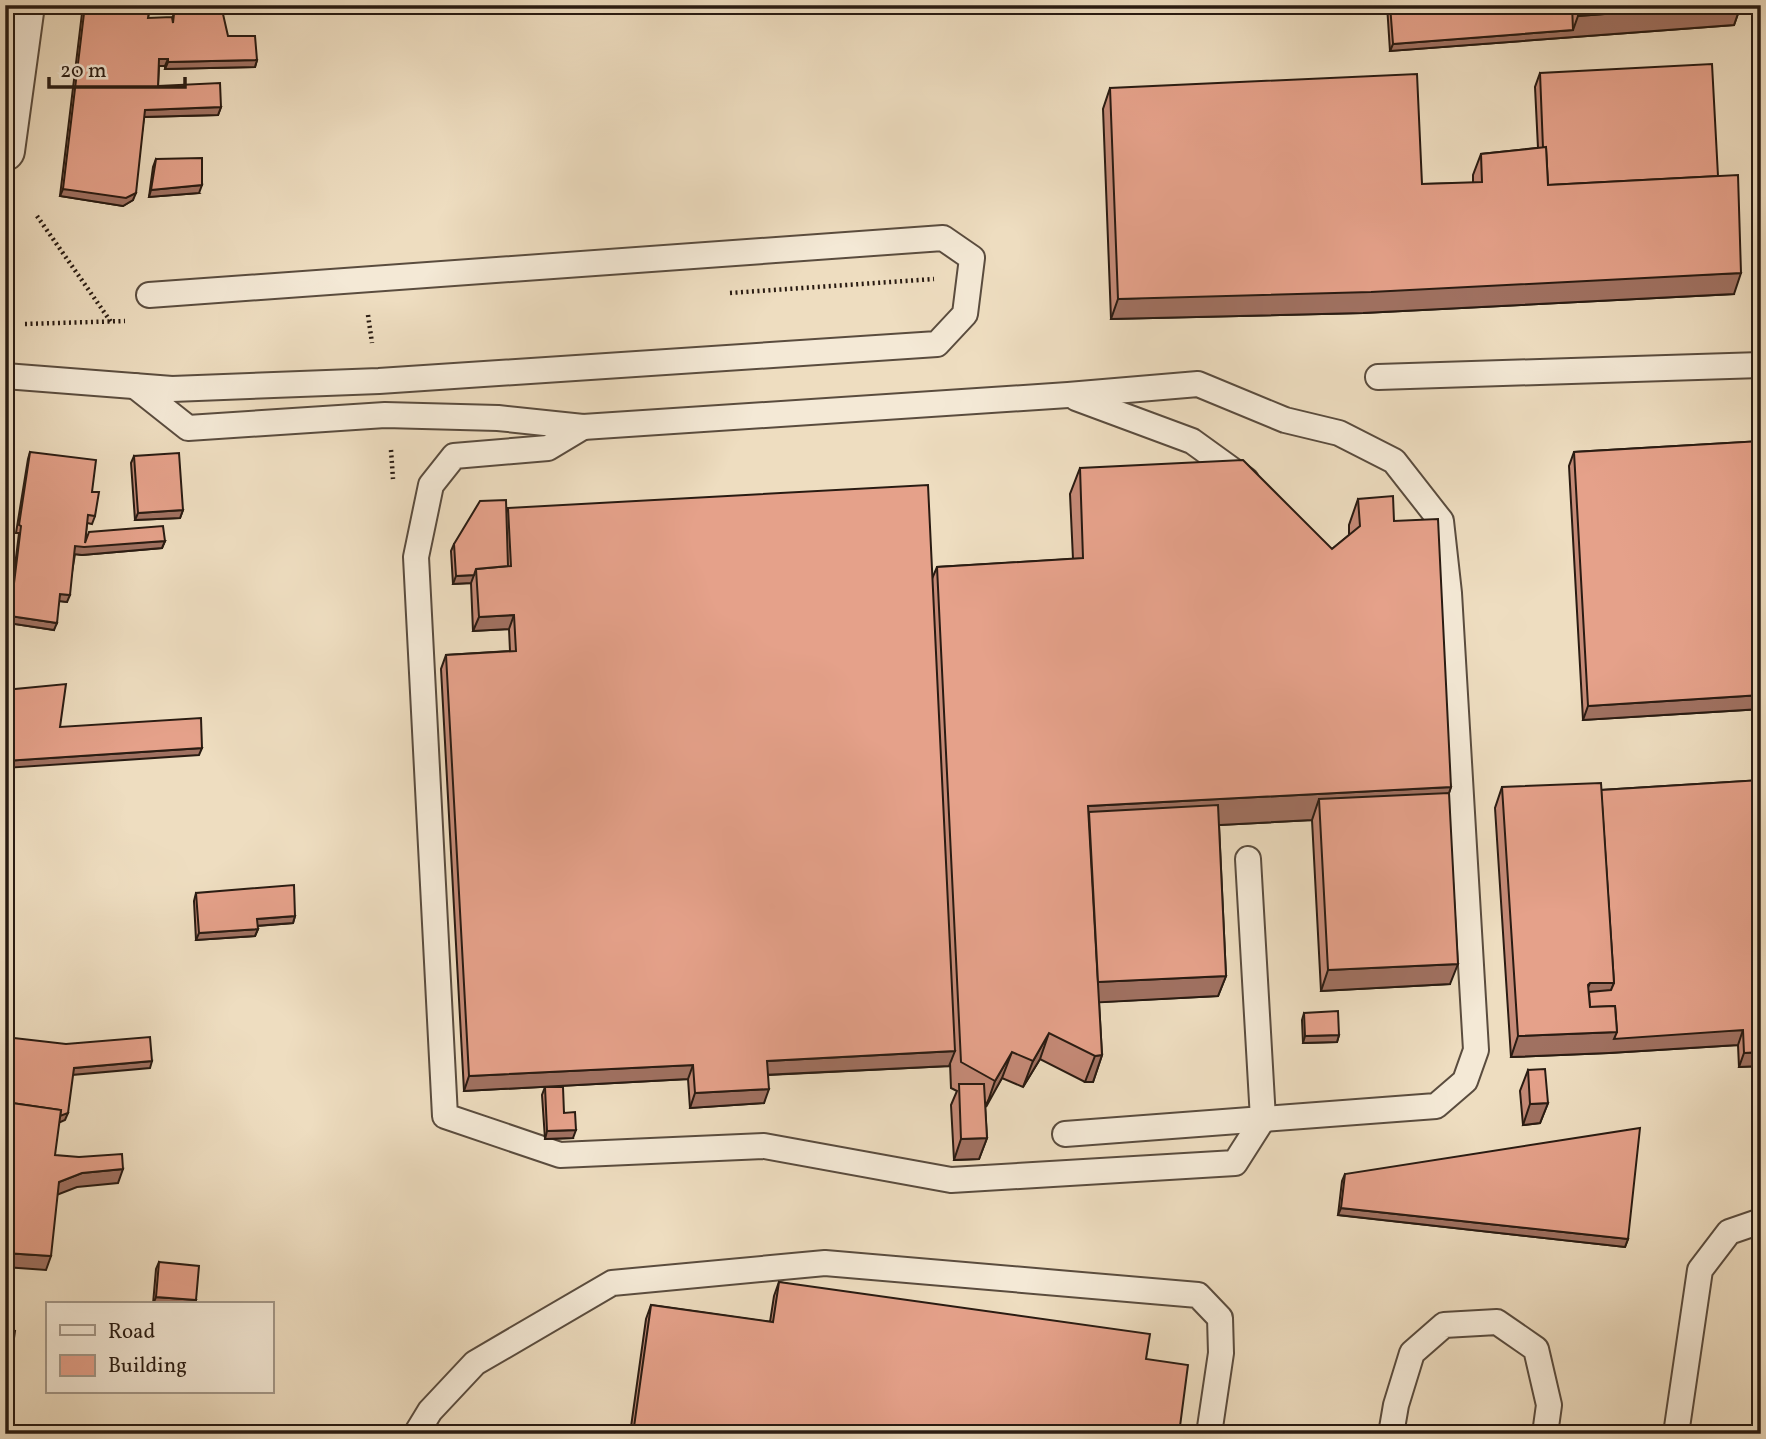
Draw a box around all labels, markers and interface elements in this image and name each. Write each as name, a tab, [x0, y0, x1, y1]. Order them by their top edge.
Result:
scale bar	[49, 46, 186, 90]
text: 20 m	[60, 57, 106, 86]
legend	[46, 1302, 273, 1394]
text: Road	[108, 1318, 155, 1347]
text: Building	[108, 1352, 187, 1381]

